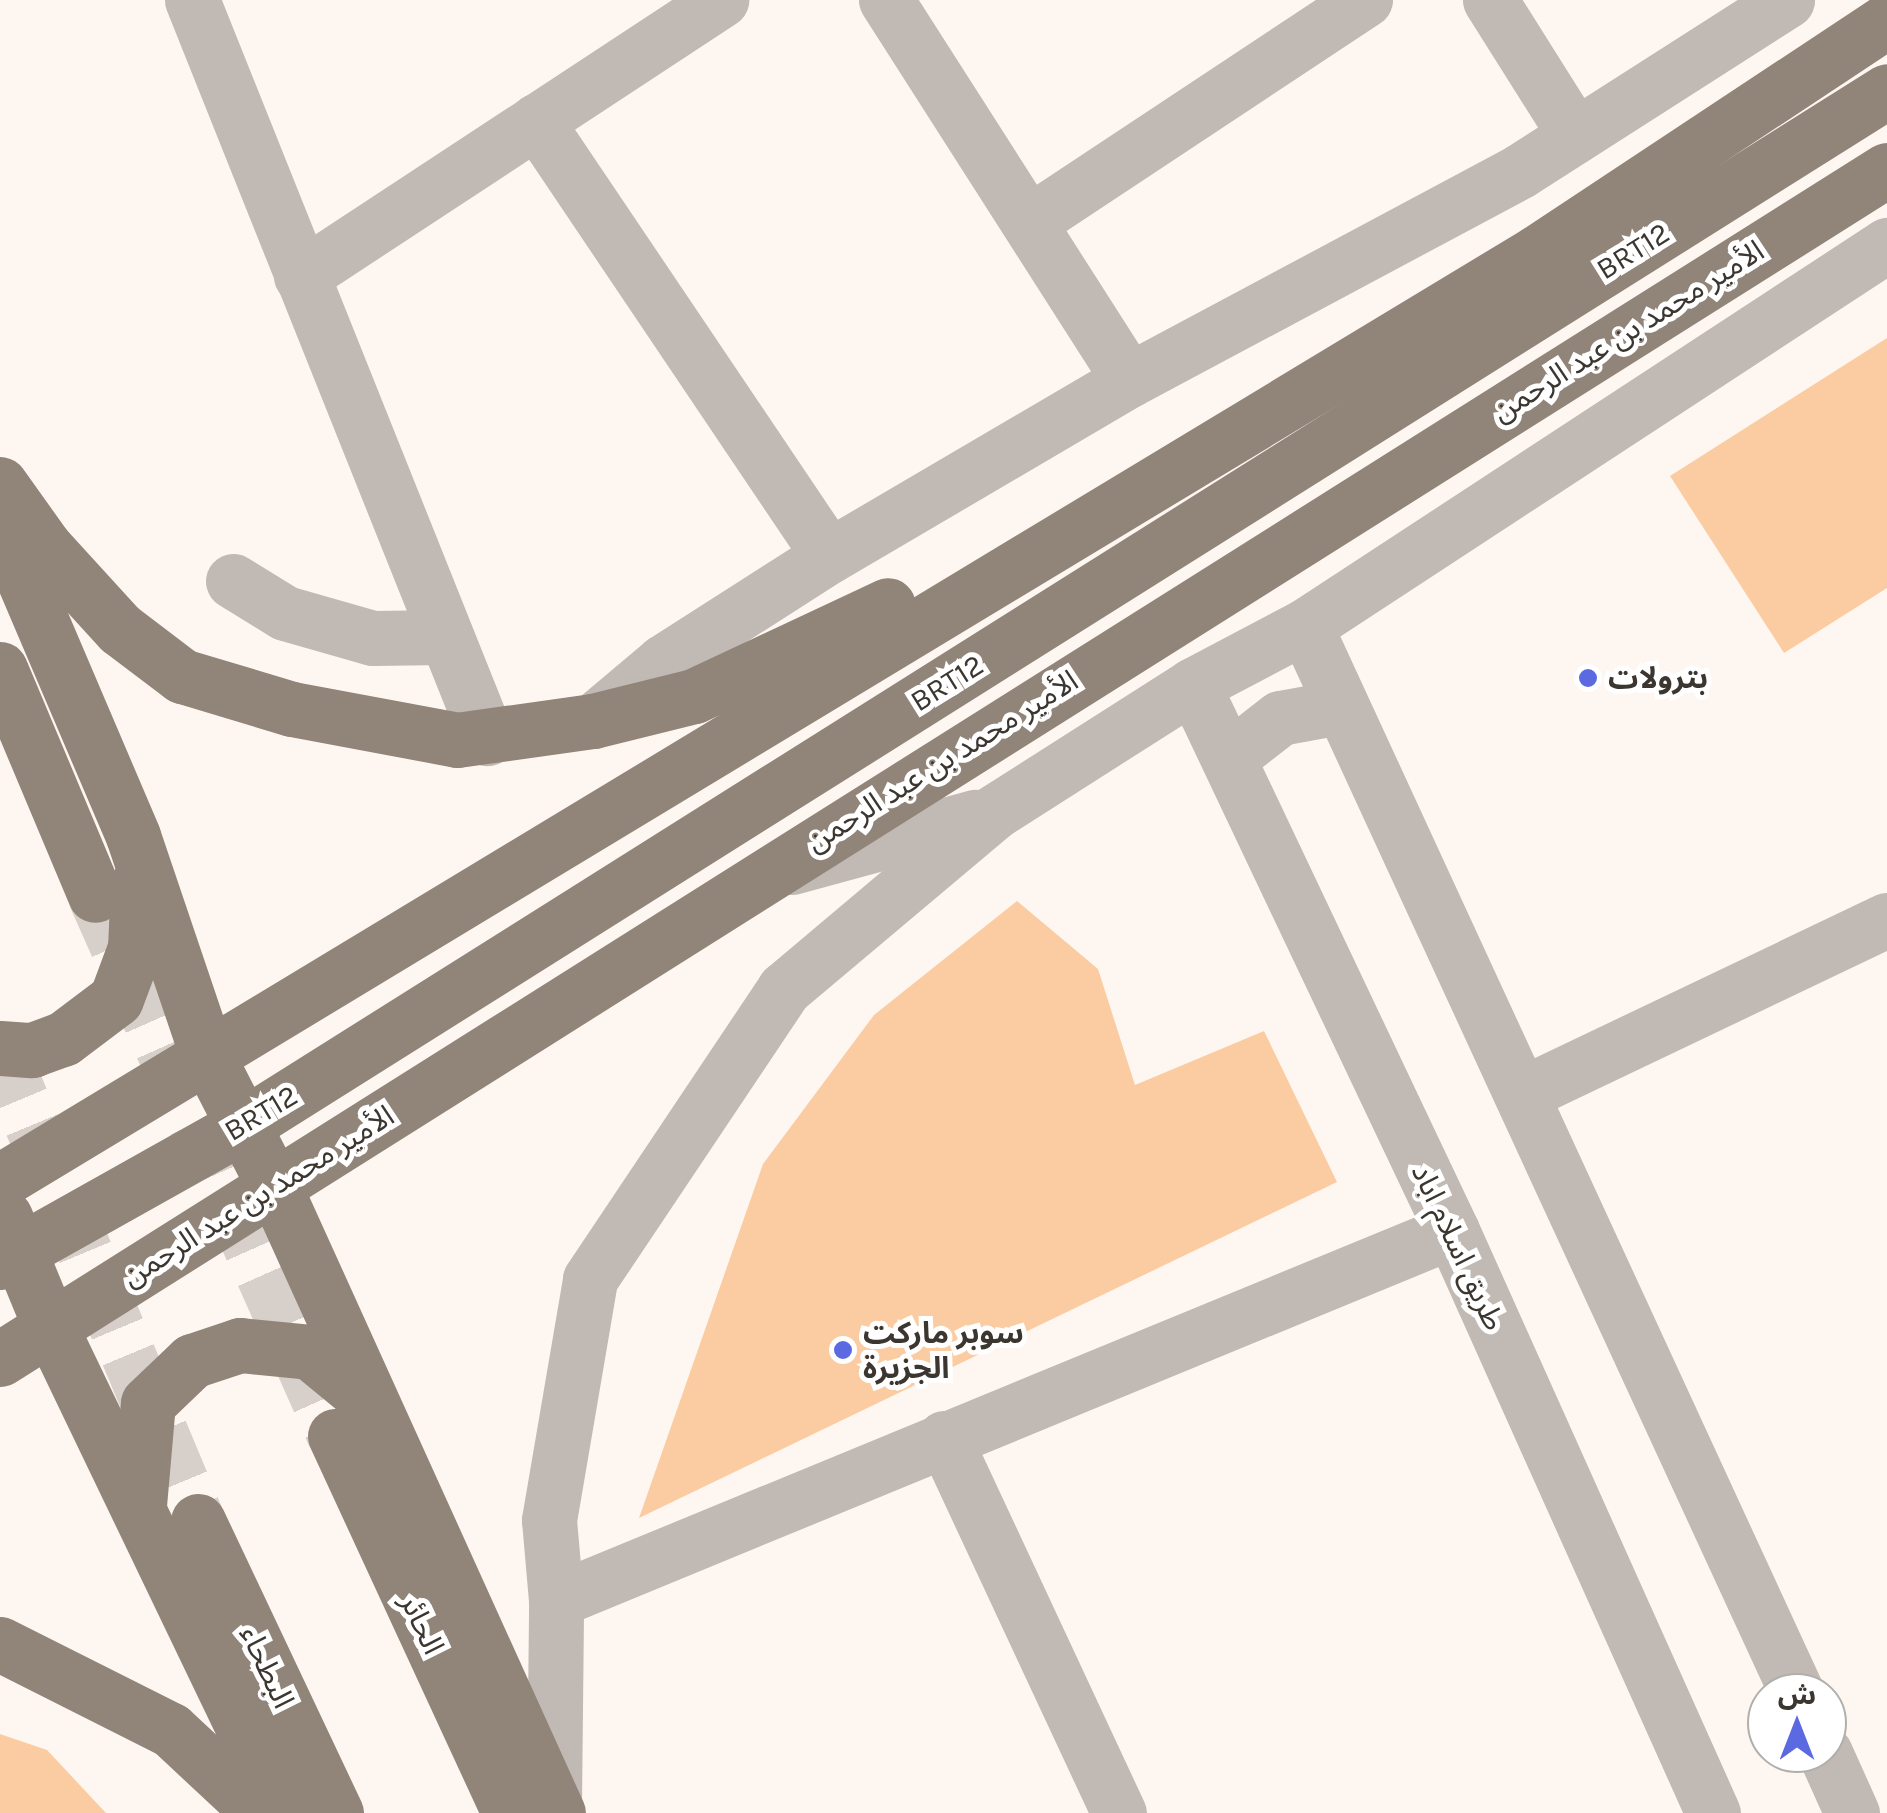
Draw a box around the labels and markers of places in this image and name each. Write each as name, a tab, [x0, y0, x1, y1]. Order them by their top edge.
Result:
place label: بترولات	[1608, 660, 1708, 696]
marker: بترولات	[1577, 667, 1599, 689]
place label: سوبر ماركت الجزيرة	[863, 1315, 1024, 1386]
marker: سوبر ماركت الجزيرة	[832, 1339, 854, 1361]

